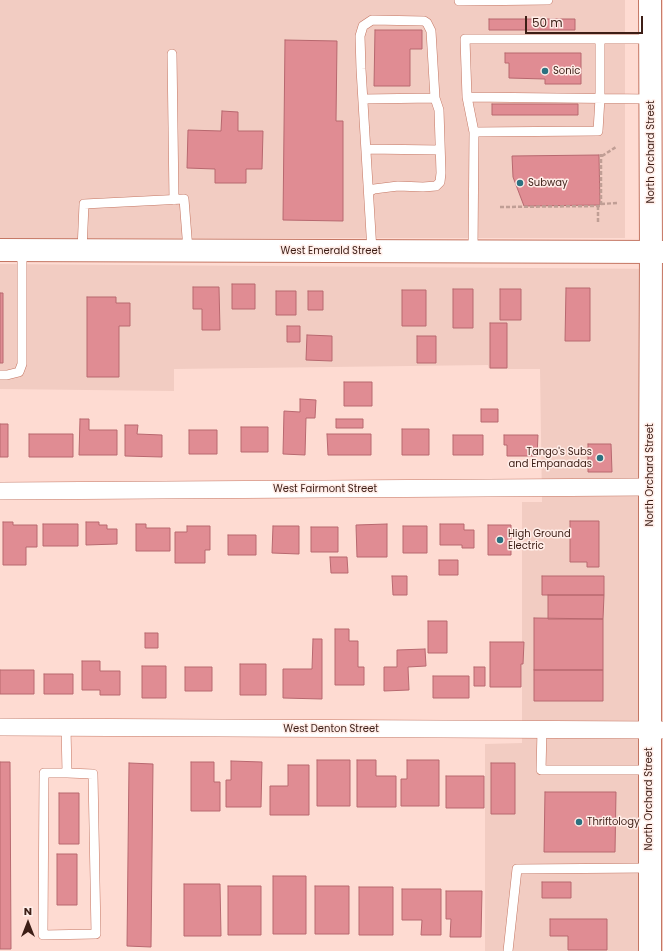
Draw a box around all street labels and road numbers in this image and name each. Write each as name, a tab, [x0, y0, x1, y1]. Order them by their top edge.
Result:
street label: North Orchard Street	[645, 100, 657, 204]
street label: West Emerald Street	[281, 245, 381, 257]
street label: North Orchard Street	[644, 423, 656, 527]
street label: West Fairmont Street	[273, 483, 377, 495]
street label: West Denton Street	[283, 723, 379, 735]
street label: North Orchard Street	[643, 747, 655, 851]

